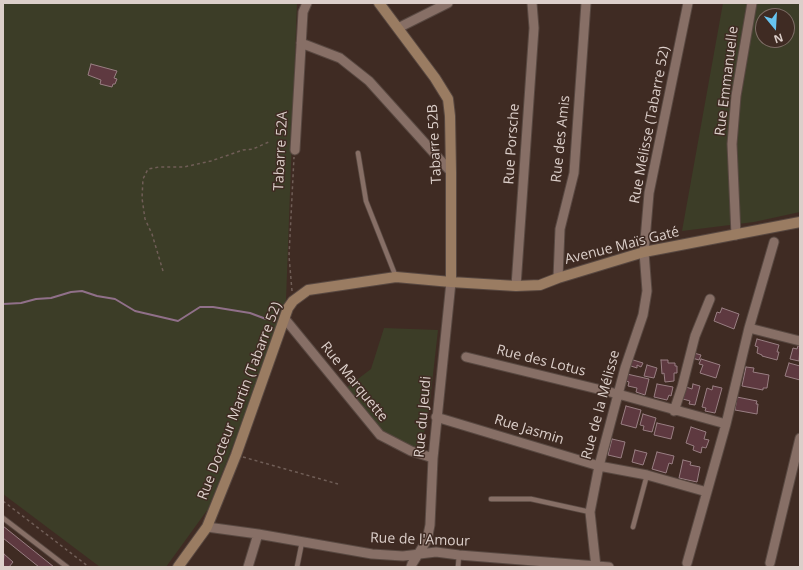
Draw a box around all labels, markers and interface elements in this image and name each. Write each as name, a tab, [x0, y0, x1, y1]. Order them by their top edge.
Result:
north arrow	[755, 8, 795, 48]
street label: Rue Emmanuelle	[712, 25, 742, 137]
text: N	[772, 30, 785, 47]
street label: Rue Mélisse (Tabarre 52)	[626, 45, 674, 205]
street label: Rue des Amis	[548, 95, 574, 183]
street label: Rue Porsche	[501, 103, 523, 185]
street label: Tabarre 52B	[425, 104, 445, 184]
street label: Tabarre 52A	[271, 111, 291, 191]
street label: Avenue Maïs Gaté	[563, 224, 681, 268]
street label: Rue Docteur Martin (Tabarre 52)	[194, 300, 286, 502]
street label: Rue Marquette	[317, 339, 391, 425]
street label: Rue des Lotus	[495, 342, 587, 380]
street label: Rue de la Mélisse	[578, 349, 624, 461]
street label: Rue du Jeudi	[411, 376, 435, 458]
street label: Rue Jasmin	[492, 411, 566, 449]
street label: Rue de l'Amour	[370, 530, 470, 550]

